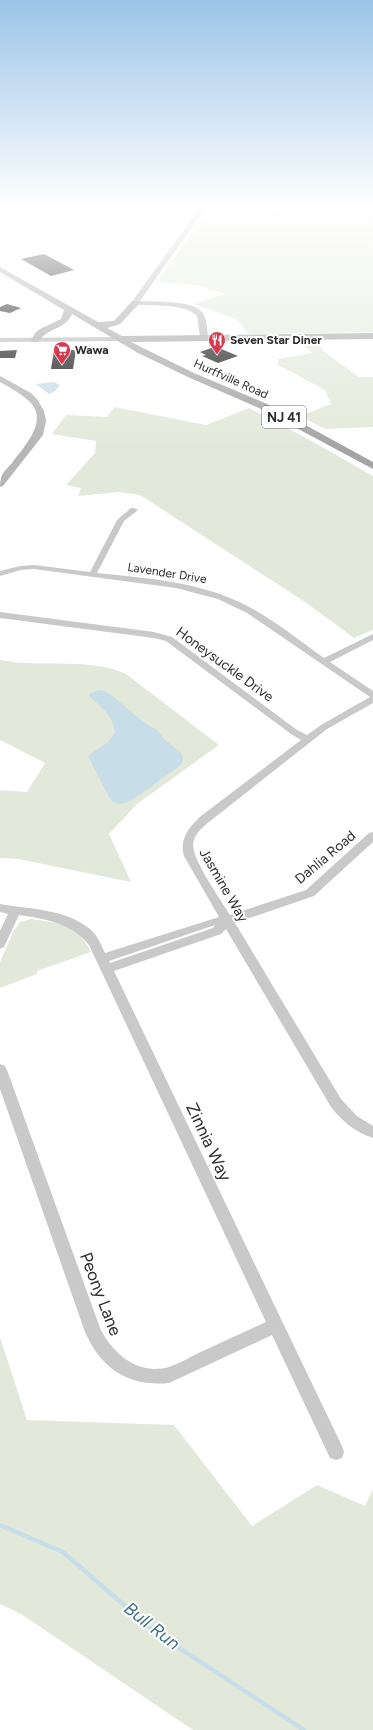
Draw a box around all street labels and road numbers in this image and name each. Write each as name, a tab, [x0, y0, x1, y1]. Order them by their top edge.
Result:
street label: Hurffville Road	[192, 356, 270, 402]
road number: NJ 41	[262, 406, 306, 428]
street label: Lavender Drive	[126, 560, 208, 586]
street label: Honeysuckle Drive	[173, 623, 277, 706]
street label: Dahlia Road	[292, 827, 359, 888]
street label: Jasmine Way	[196, 845, 252, 926]
street label: Zinnia Way	[182, 1100, 236, 1184]
street label: Peony Lane	[76, 1250, 126, 1338]

